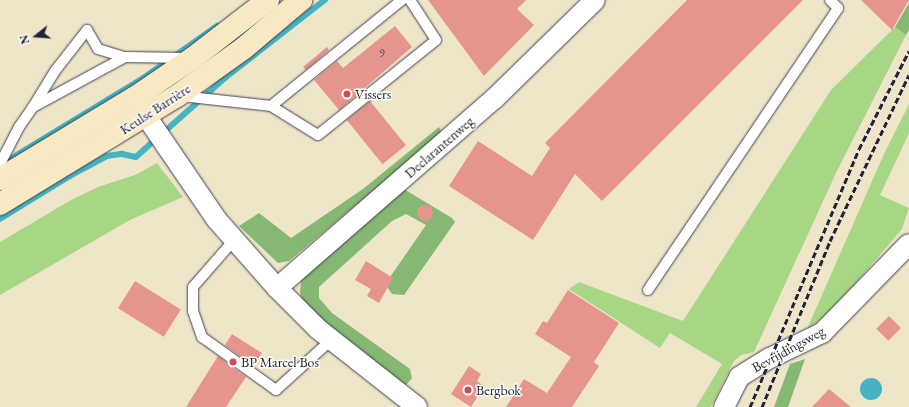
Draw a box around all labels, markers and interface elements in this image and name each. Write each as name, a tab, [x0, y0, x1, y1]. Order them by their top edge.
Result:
north arrow	[16, 16, 56, 56]
text: N	[17, 33, 33, 46]
house number: 9	[379, 47, 385, 61]
street label: Keulse Barrière	[117, 80, 193, 138]
place label: Vissers	[355, 86, 391, 102]
marker: Vissers	[342, 89, 352, 99]
street label: Declarantenweg	[401, 112, 477, 182]
street label: Bevrijdingsweg	[749, 322, 827, 376]
place label: BP Marcel Bos	[241, 354, 319, 370]
marker: BP Marcel Bos	[228, 357, 238, 367]
place label: Bergbok	[476, 382, 521, 398]
marker: Bergbok	[463, 385, 473, 395]

